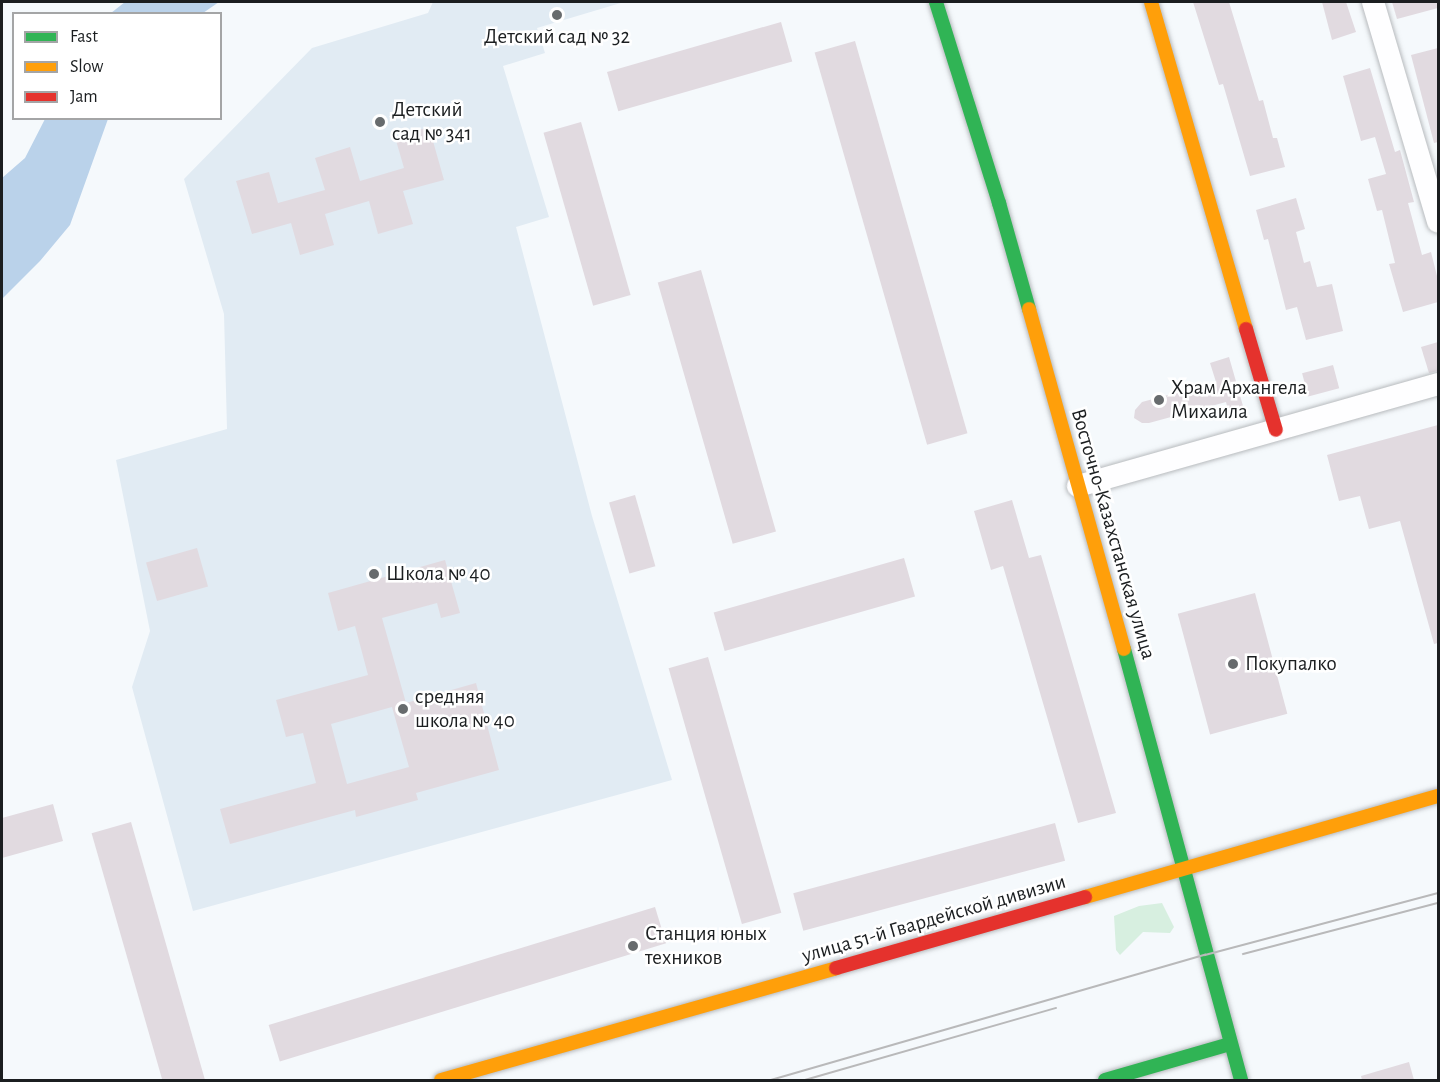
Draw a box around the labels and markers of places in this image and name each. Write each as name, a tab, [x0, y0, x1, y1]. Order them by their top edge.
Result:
marker: Детский сад № 32	[550, 8, 564, 22]
place label: Детский сад № 32	[484, 24, 630, 50]
place label: Детский сад № 341	[392, 97, 472, 147]
marker: Детский сад № 341	[373, 115, 387, 129]
place label: Храм Архангела Михаила	[1171, 375, 1307, 425]
marker: Храм Архангела Михаила	[1152, 393, 1166, 407]
place label: Школа № 40	[386, 561, 490, 587]
marker: Школа № 40	[367, 567, 381, 581]
place label: Покупалко	[1245, 651, 1337, 677]
marker: Покупалко	[1226, 657, 1240, 671]
place label: средняя школа № 40	[415, 684, 515, 734]
marker: средняя школа № 40	[396, 702, 410, 716]
place label: Станция юных техников	[645, 921, 767, 971]
marker: Станция юных техников	[626, 939, 640, 953]

